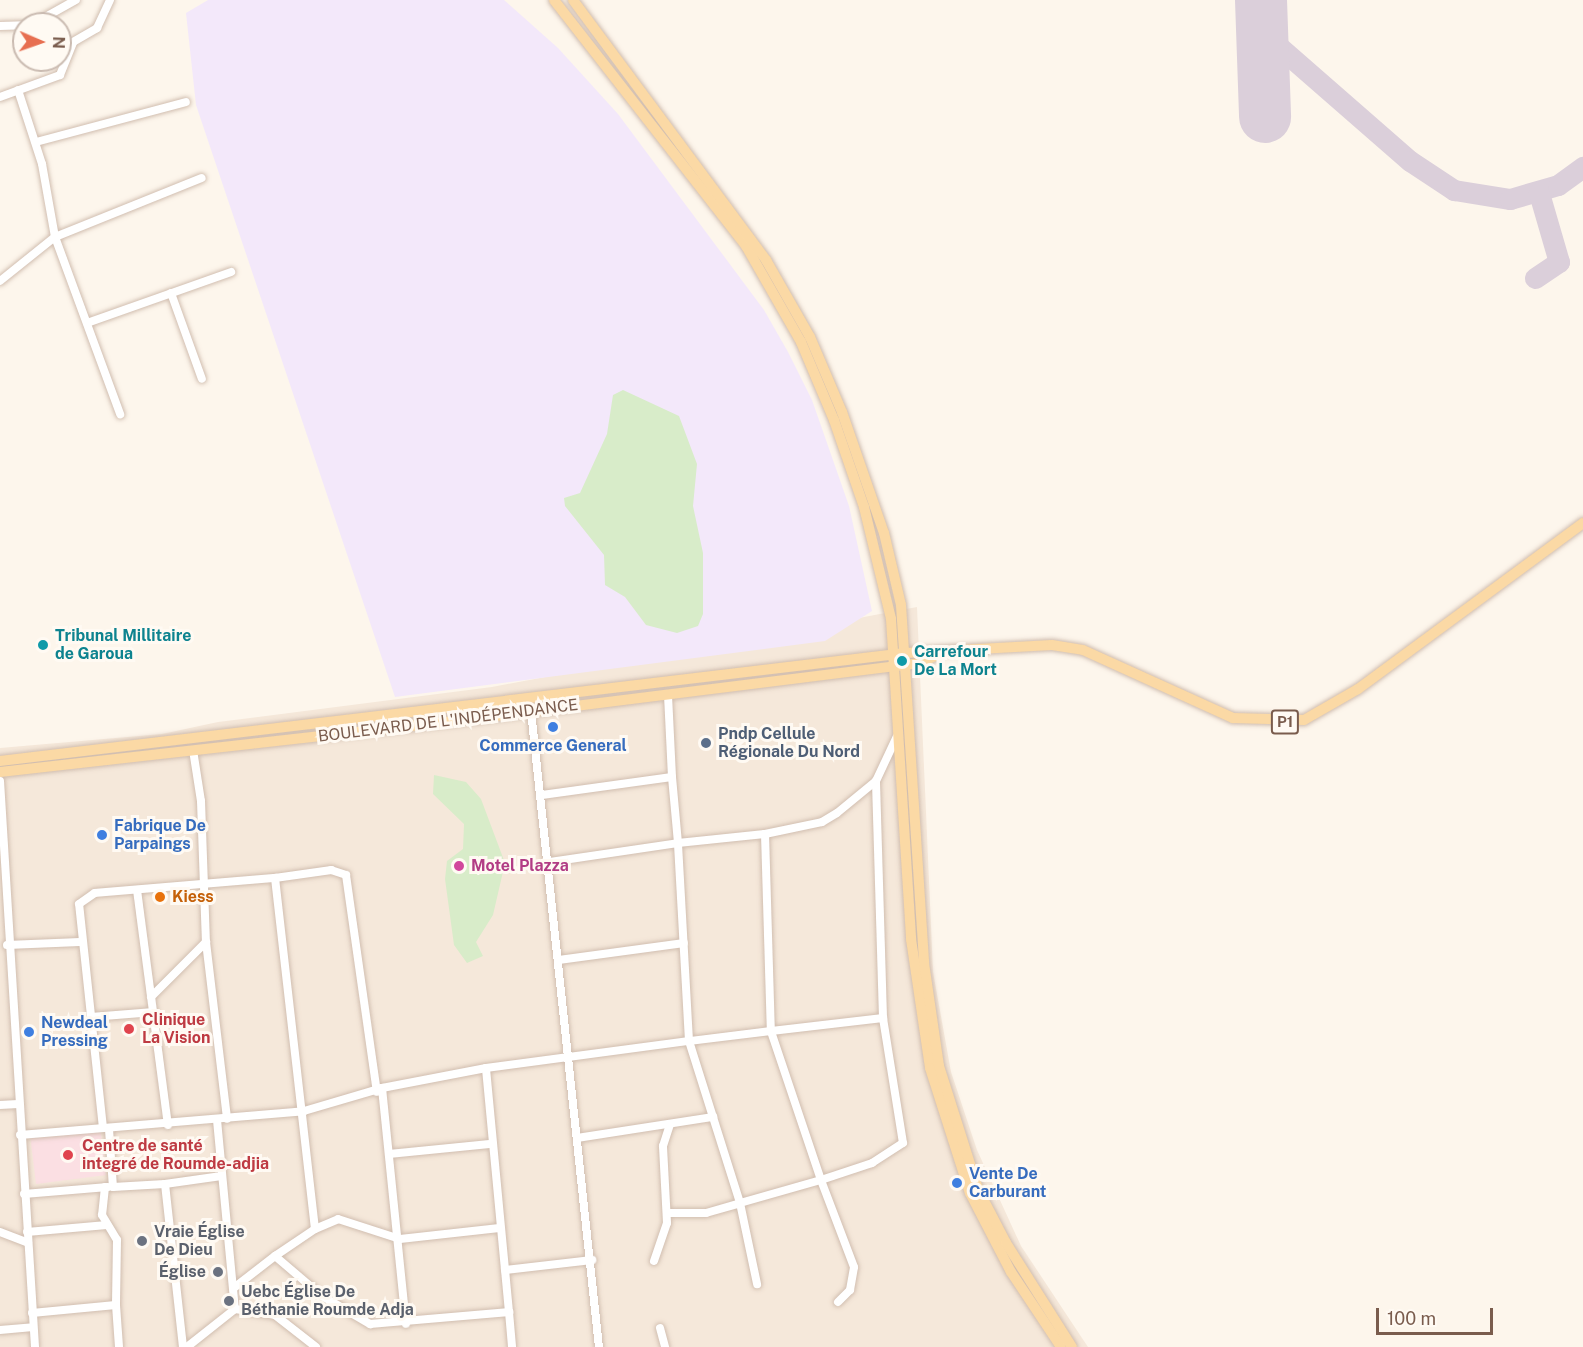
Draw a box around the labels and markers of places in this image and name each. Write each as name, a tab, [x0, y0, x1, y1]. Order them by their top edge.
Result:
place label: Tribunal Millitaire de Garoua	[55, 626, 191, 664]
marker: Tribunal Millitaire de Garoua	[36, 638, 50, 652]
place label: Carrefour De La Mort	[914, 642, 997, 680]
marker: Carrefour De La Mort	[895, 654, 909, 668]
marker: Commerce General	[546, 720, 560, 734]
place label: Pndp Cellule Régionale Du Nord	[718, 724, 860, 762]
place label: Commerce General	[479, 736, 627, 756]
marker: Pndp Cellule Régionale Du Nord	[699, 736, 713, 750]
place label: Fabrique De Parpaings	[114, 816, 206, 854]
marker: Fabrique De Parpaings	[95, 828, 109, 842]
place label: Motel Plazza	[471, 856, 569, 876]
marker: Motel Plazza	[452, 859, 466, 873]
place label: Kiess	[172, 887, 214, 907]
marker: Kiess	[153, 890, 167, 904]
place label: Clinique La Vision	[142, 1010, 211, 1048]
place label: Newdeal Pressing	[41, 1013, 108, 1051]
marker: Clinique La Vision	[120, 1020, 138, 1038]
marker: Newdeal Pressing	[22, 1025, 36, 1039]
place label: Centre de santé integré de Roumde-adjia	[82, 1136, 269, 1174]
marker: Centre de santé integré de Roumde-adjia	[59, 1146, 77, 1164]
place label: Vente De Carburant	[969, 1164, 1047, 1202]
marker: Vente De Carburant	[950, 1176, 964, 1190]
place label: Vraie Église De Dieu	[154, 1222, 245, 1260]
marker: Vraie Église De Dieu	[135, 1234, 149, 1248]
place label: Église	[159, 1262, 206, 1282]
marker: Église	[211, 1265, 225, 1279]
place label: Uebc Église De Béthanie Roumde Adja	[241, 1282, 414, 1320]
marker: Uebc Église De Béthanie Roumde Adja	[222, 1294, 236, 1308]

